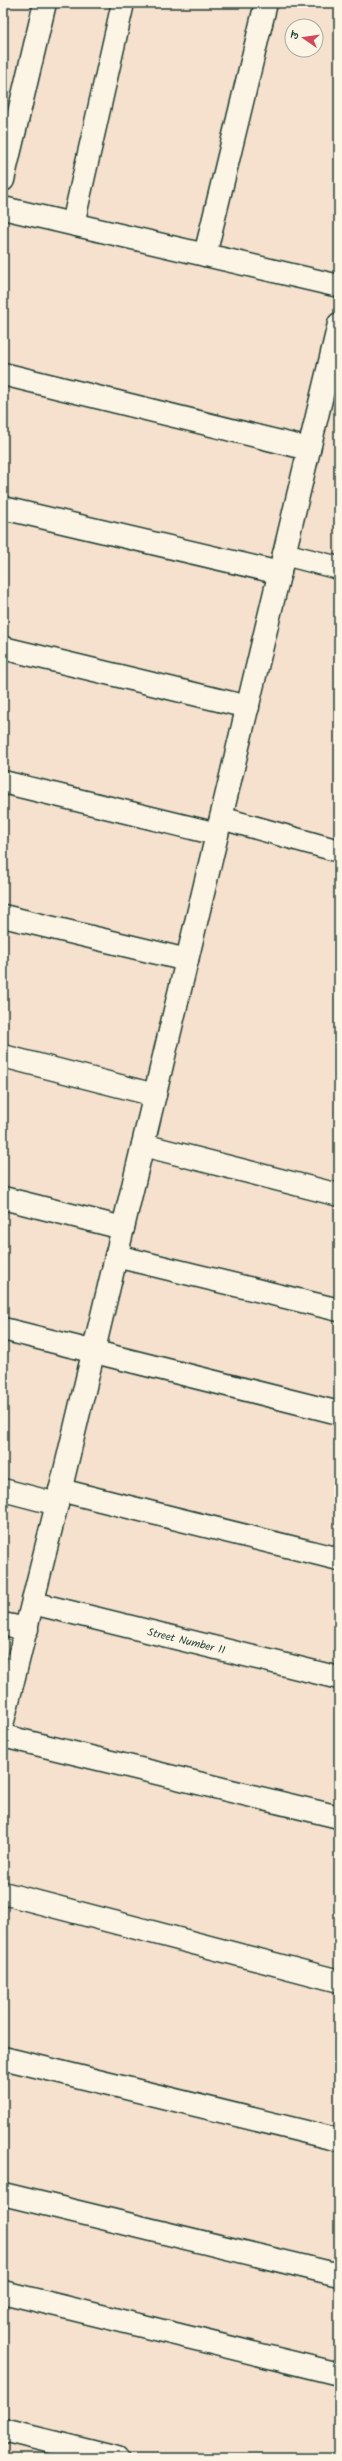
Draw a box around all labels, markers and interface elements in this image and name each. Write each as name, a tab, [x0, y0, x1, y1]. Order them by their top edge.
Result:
north arrow	[284, 18, 324, 58]
text: उ	[286, 29, 305, 41]
street label: Street Number 11	[145, 1623, 227, 1660]

